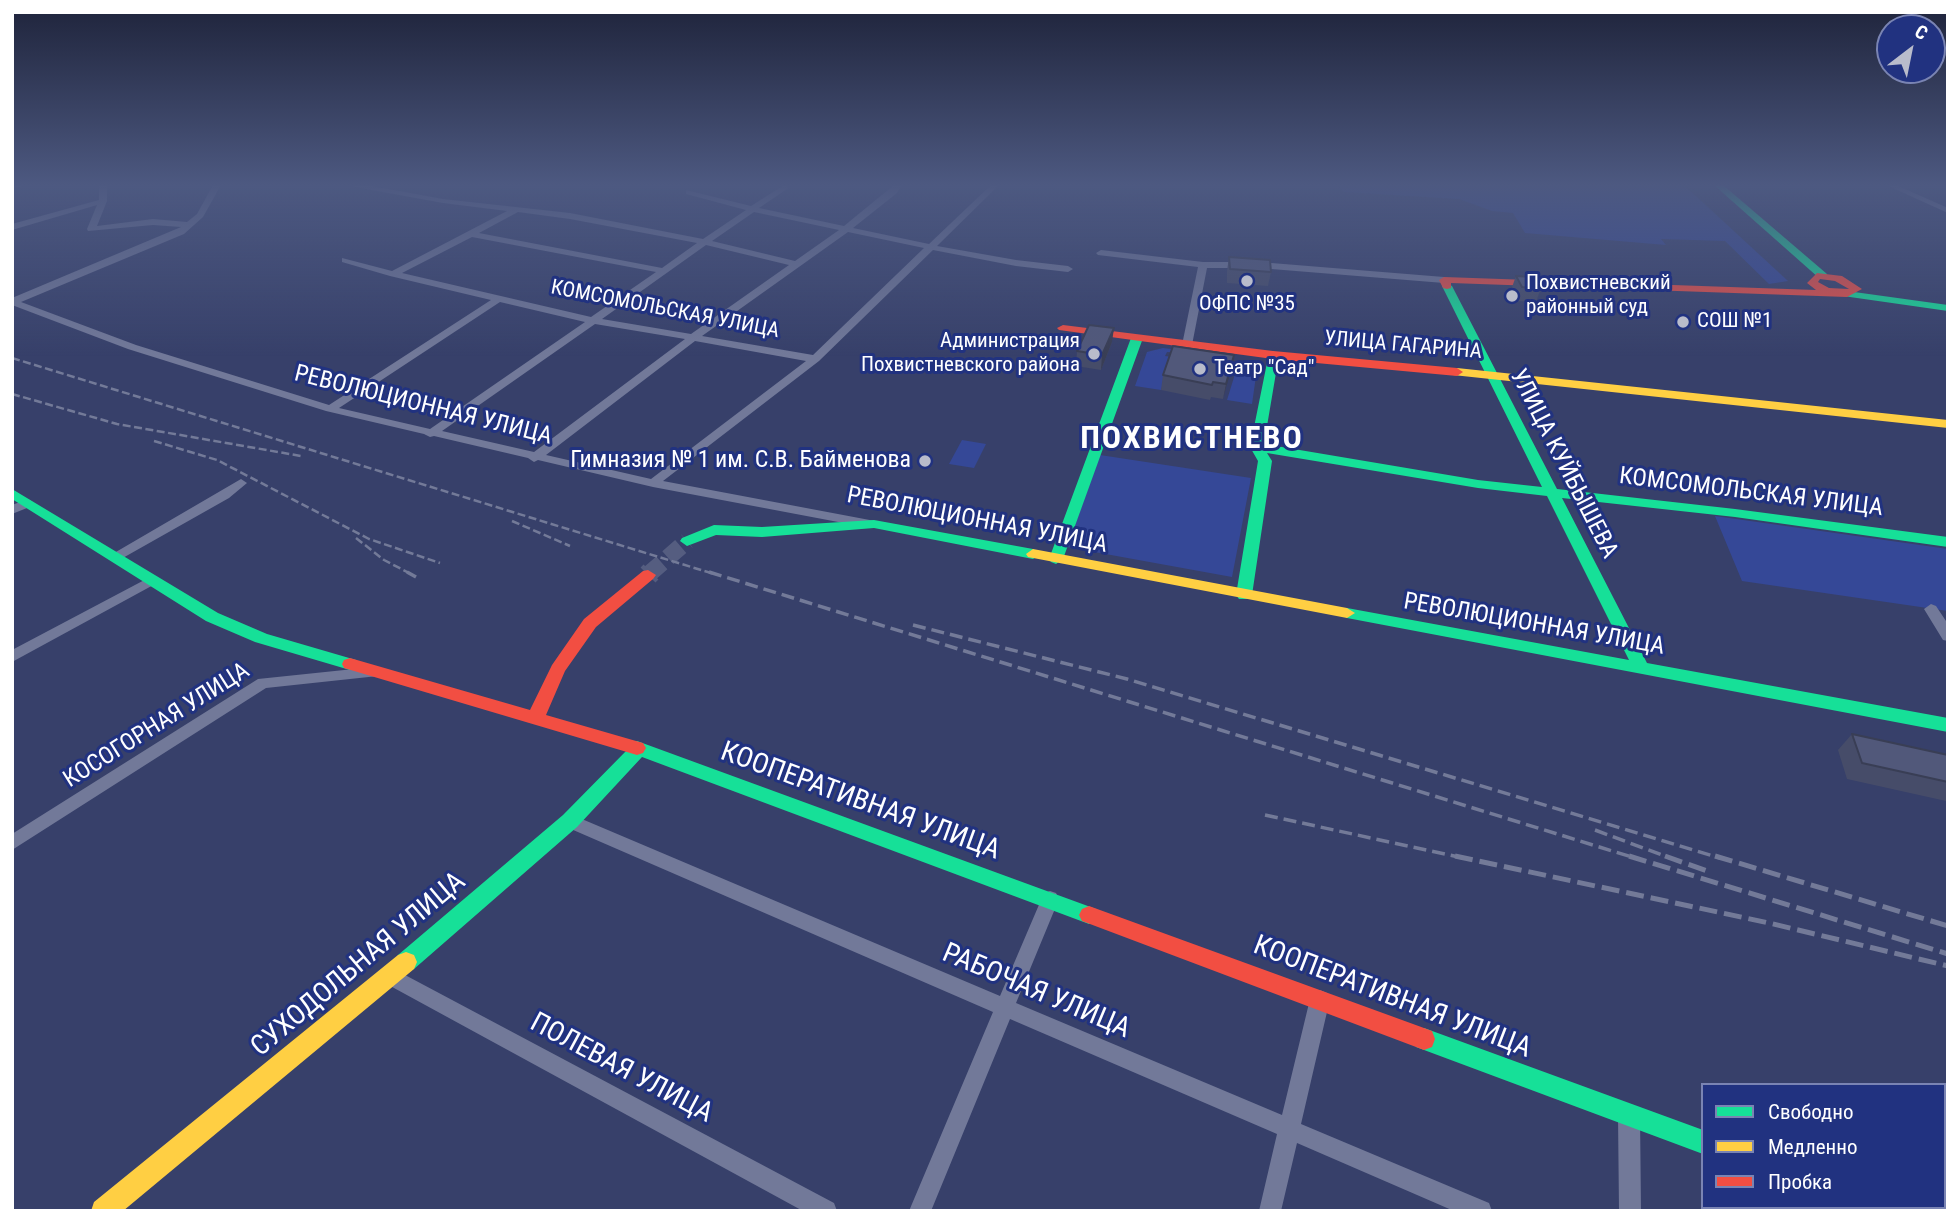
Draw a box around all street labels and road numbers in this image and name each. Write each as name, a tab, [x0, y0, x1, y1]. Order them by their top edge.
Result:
street label: КОМСОМОЛЬСКАЯ УЛИЦА	[549, 275, 781, 345]
street label: УЛИЦА ГАГАРИНА	[1323, 327, 1483, 365]
street label: РЕВОЛЮЦИОННАЯ УЛИЦА	[291, 360, 555, 452]
street label: УЛИЦА КУЙБЫШЕВА	[1503, 365, 1623, 563]
street label: КОМСОМОЛЬСКАЯ УЛИЦА	[1618, 463, 1884, 523]
street label: РЕВОЛЮЦИОННАЯ УЛИЦА	[844, 482, 1110, 560]
street label: РЕВОЛЮЦИОННАЯ УЛИЦА	[1401, 588, 1667, 662]
street label: КОСОГОРНАЯ УЛИЦА	[59, 657, 255, 795]
street label: КООПЕРАТИВНАЯ УЛИЦА	[716, 736, 1004, 868]
street label: СУХОДОЛЬНАЯ УЛИЦА	[245, 866, 473, 1064]
street label: КООПЕРАТИВНАЯ УЛИЦА	[1248, 929, 1536, 1067]
street label: РАБОЧАЯ УЛИЦА	[937, 937, 1135, 1047]
street label: ПОЛЕВАЯ УЛИЦА	[524, 1007, 718, 1131]

